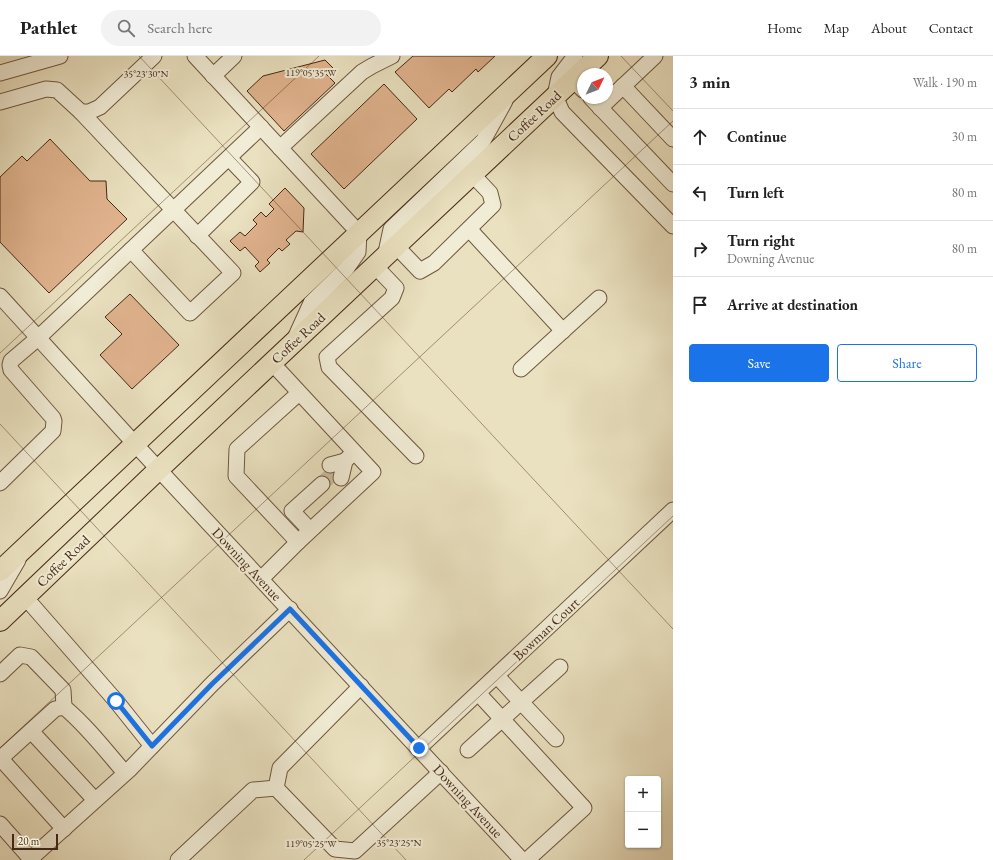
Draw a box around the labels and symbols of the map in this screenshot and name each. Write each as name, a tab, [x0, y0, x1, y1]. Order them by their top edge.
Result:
text: 119°05'35"W	[286, 66, 337, 79]
text: 35°23'30"N	[124, 67, 169, 80]
north arrow	[577, 68, 613, 104]
street label: Coffee Road	[503, 86, 565, 146]
street label: Coffee Road	[267, 308, 329, 368]
street label: Downing Avenue	[208, 523, 286, 605]
street label: Coffee Road	[32, 530, 94, 591]
street label: Bowman Court	[509, 593, 583, 664]
route start	[107, 692, 125, 710]
route end	[410, 739, 428, 757]
street label: Downing Avenue	[429, 760, 507, 842]
scale bar	[12, 832, 58, 851]
text: 35°23'25"N	[377, 836, 422, 849]
text: 119°05'25"W	[286, 837, 337, 850]

